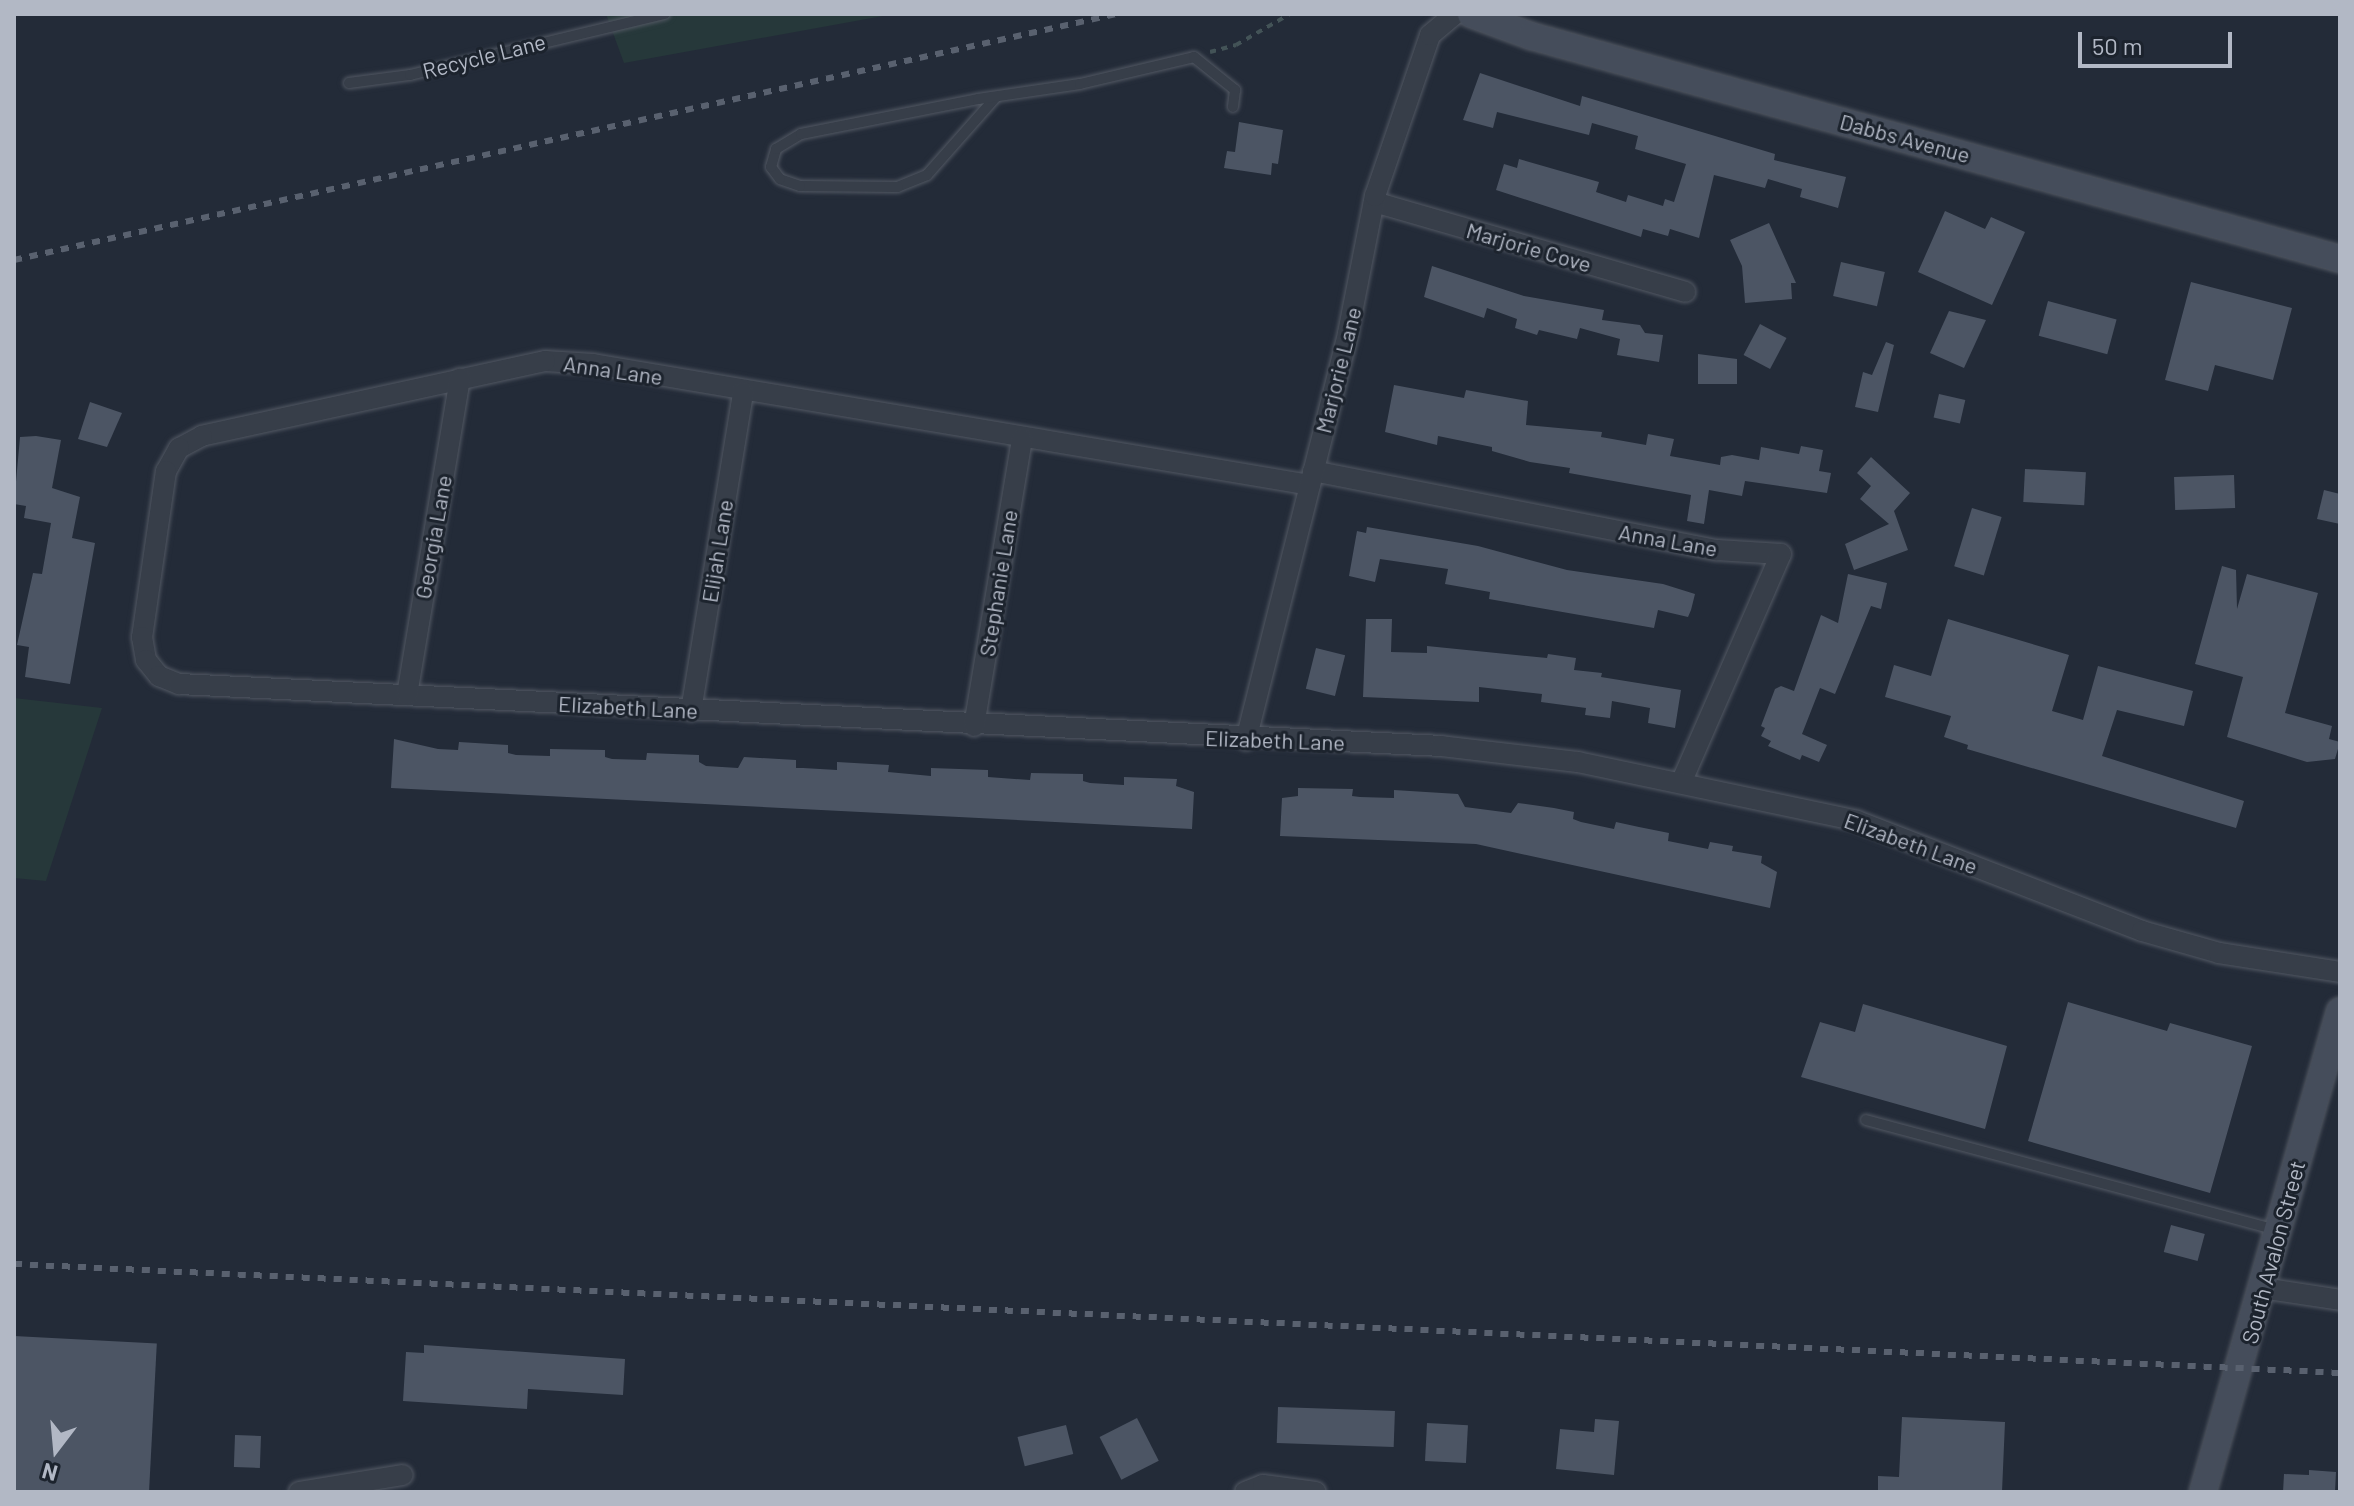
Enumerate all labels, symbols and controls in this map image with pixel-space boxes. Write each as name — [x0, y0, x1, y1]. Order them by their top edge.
scale bar — [2082, 16, 2236, 66]
street label: Recycle Lane — [420, 28, 548, 84]
text: 50 m — [2092, 31, 2143, 60]
street label: Dabbs Avenue — [1837, 108, 1973, 168]
street label: Marjorie Cove — [1463, 217, 1595, 277]
street label: Marjorie Lane — [1310, 304, 1366, 436]
street label: Anna Lane — [562, 350, 664, 390]
street label: Georgia Lane — [409, 473, 457, 601]
street label: Elijah Lane — [696, 498, 738, 604]
street label: Stephanie Lane — [973, 508, 1023, 658]
street label: Anna Lane — [1617, 518, 1719, 562]
street label: Elizabeth Lane — [557, 690, 699, 724]
street label: Elizabeth Lane — [1205, 724, 1345, 756]
street label: Elizabeth Lane — [1841, 807, 1981, 879]
street label: South Avalon Street — [2236, 1158, 2310, 1346]
north arrow — [16, 1410, 96, 1490]
text: N — [39, 1459, 60, 1488]

